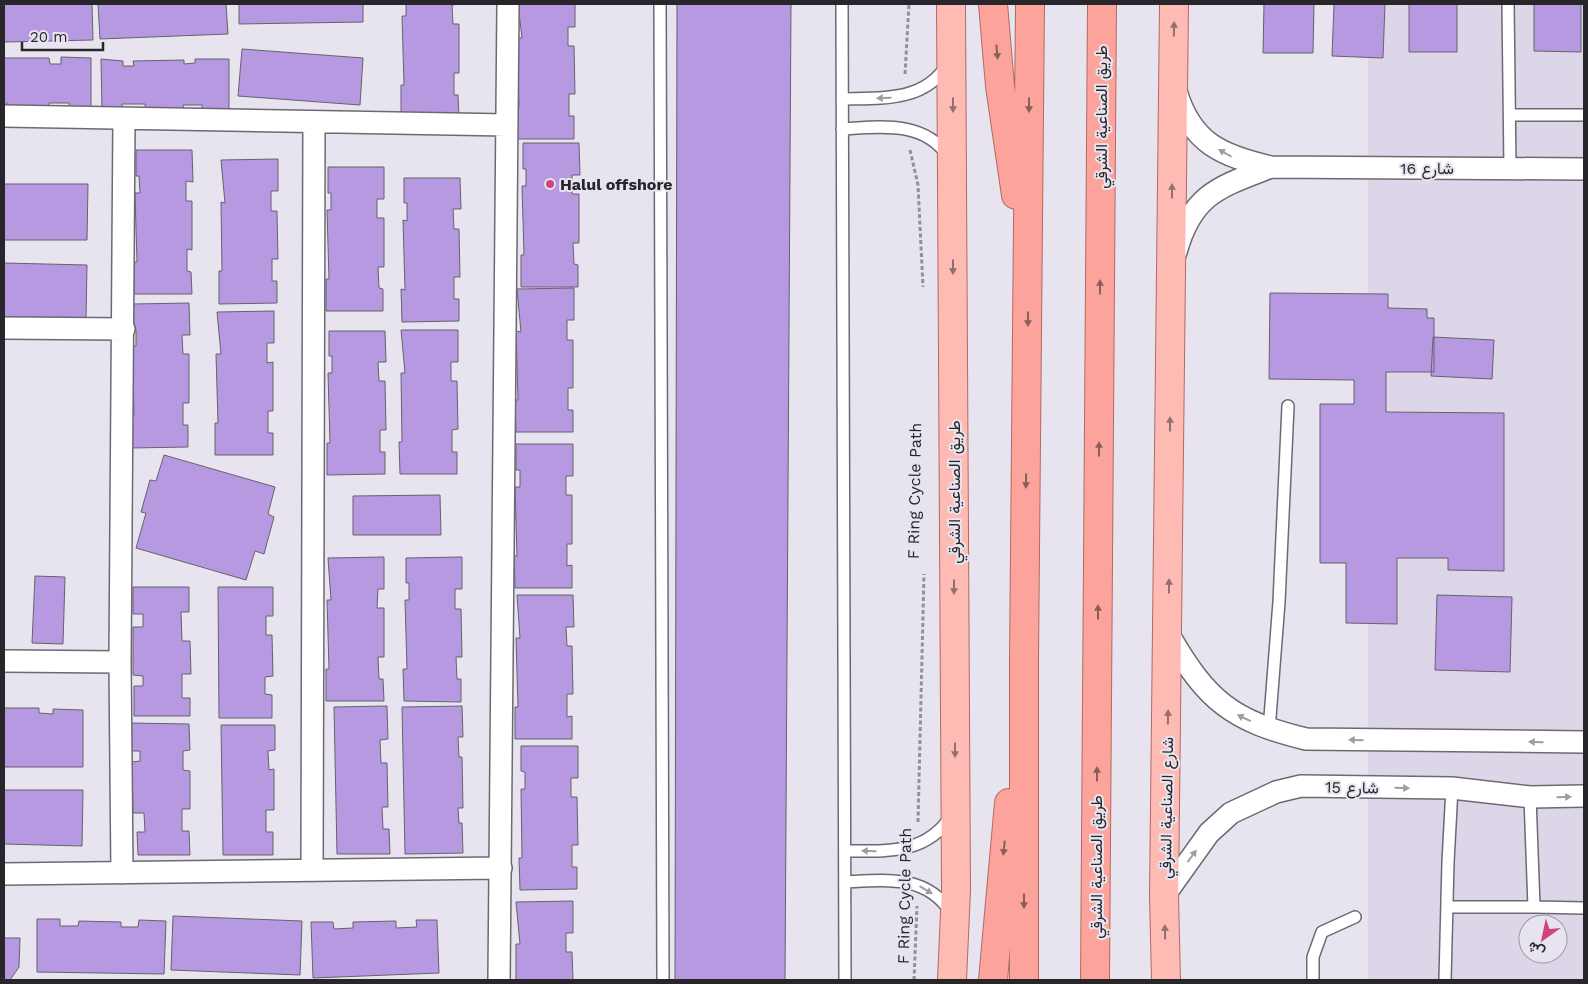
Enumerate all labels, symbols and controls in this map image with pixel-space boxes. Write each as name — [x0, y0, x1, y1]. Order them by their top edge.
scale bar — [22, 20, 104, 52]
one-way arrow — [1170, 20, 1178, 36]
text: 20 m — [30, 28, 68, 46]
one-way arrow — [993, 45, 1001, 61]
street label: طريق الصناعية الشرقي — [1092, 45, 1115, 189]
one-way arrow — [876, 94, 892, 102]
one-way arrow — [949, 97, 957, 113]
one-way arrow — [1025, 97, 1033, 113]
one-way arrow — [1218, 148, 1231, 157]
street label: شارع 16 — [1400, 159, 1454, 180]
place label: Halul offshore — [560, 175, 673, 194]
marker: Halul offshore — [544, 178, 556, 190]
one-way arrow — [1168, 183, 1176, 199]
one-way arrow — [949, 260, 957, 276]
one-way arrow — [1096, 278, 1104, 294]
one-way arrow — [1024, 311, 1032, 327]
one-way arrow — [1166, 415, 1174, 431]
street label: طريق الصناعية الشرقي — [945, 420, 968, 564]
street label: F Ring Cycle Path — [904, 423, 925, 559]
one-way arrow — [1095, 441, 1103, 457]
one-way arrow — [1022, 474, 1030, 490]
one-way arrow — [1165, 578, 1173, 594]
one-way arrow — [950, 580, 958, 596]
one-way arrow — [1094, 603, 1102, 619]
one-way arrow — [1164, 708, 1172, 724]
one-way arrow — [1236, 714, 1251, 722]
one-way arrow — [1347, 736, 1363, 744]
street label: شارع الصناعية الشرقي — [1156, 737, 1181, 879]
one-way arrow — [1527, 738, 1543, 746]
one-way arrow — [951, 742, 959, 758]
one-way arrow — [1093, 766, 1101, 782]
street label: شارع 15 — [1325, 778, 1379, 799]
one-way arrow — [1394, 784, 1410, 792]
one-way arrow — [1556, 793, 1572, 801]
street label: طريق الصناعية الشرقي — [1087, 795, 1110, 939]
street label: F Ring Cycle Path — [894, 828, 915, 964]
one-way arrow — [1000, 840, 1008, 856]
one-way arrow — [861, 847, 877, 855]
one-way arrow — [1187, 849, 1197, 863]
one-way arrow — [920, 885, 933, 894]
one-way arrow — [1020, 893, 1028, 909]
north arrow — [1518, 914, 1568, 964]
one-way arrow — [1161, 923, 1169, 939]
text: ش — [1524, 938, 1548, 961]

